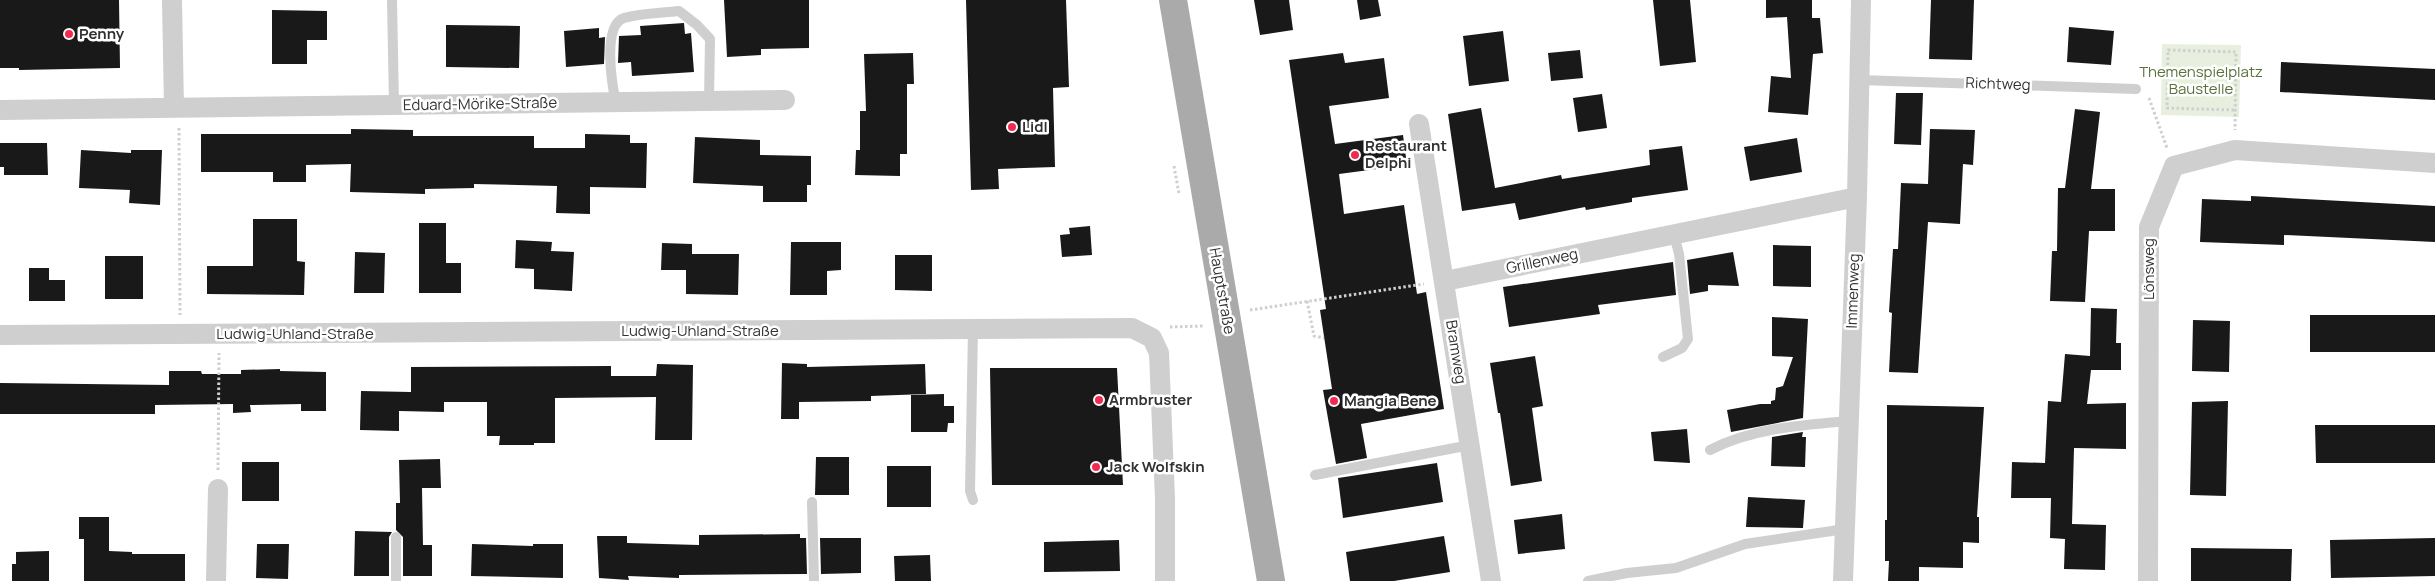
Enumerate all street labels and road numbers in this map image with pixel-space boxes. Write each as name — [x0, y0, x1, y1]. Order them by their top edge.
street label: Richtweg — [1965, 72, 2031, 95]
street label: Eduard-Mörike-Straße — [403, 92, 558, 115]
street label: Lönsweg — [2138, 238, 2159, 300]
street label: Grillenweg — [1504, 243, 1580, 278]
street label: Hauptstraße — [1205, 246, 1240, 336]
street label: Immenweg — [1841, 253, 1864, 329]
street label: Bramweg — [1441, 319, 1472, 385]
street label: Ludwig-Uhland-Straße — [621, 320, 779, 341]
street label: Ludwig-Uhland-Straße — [216, 323, 374, 344]

